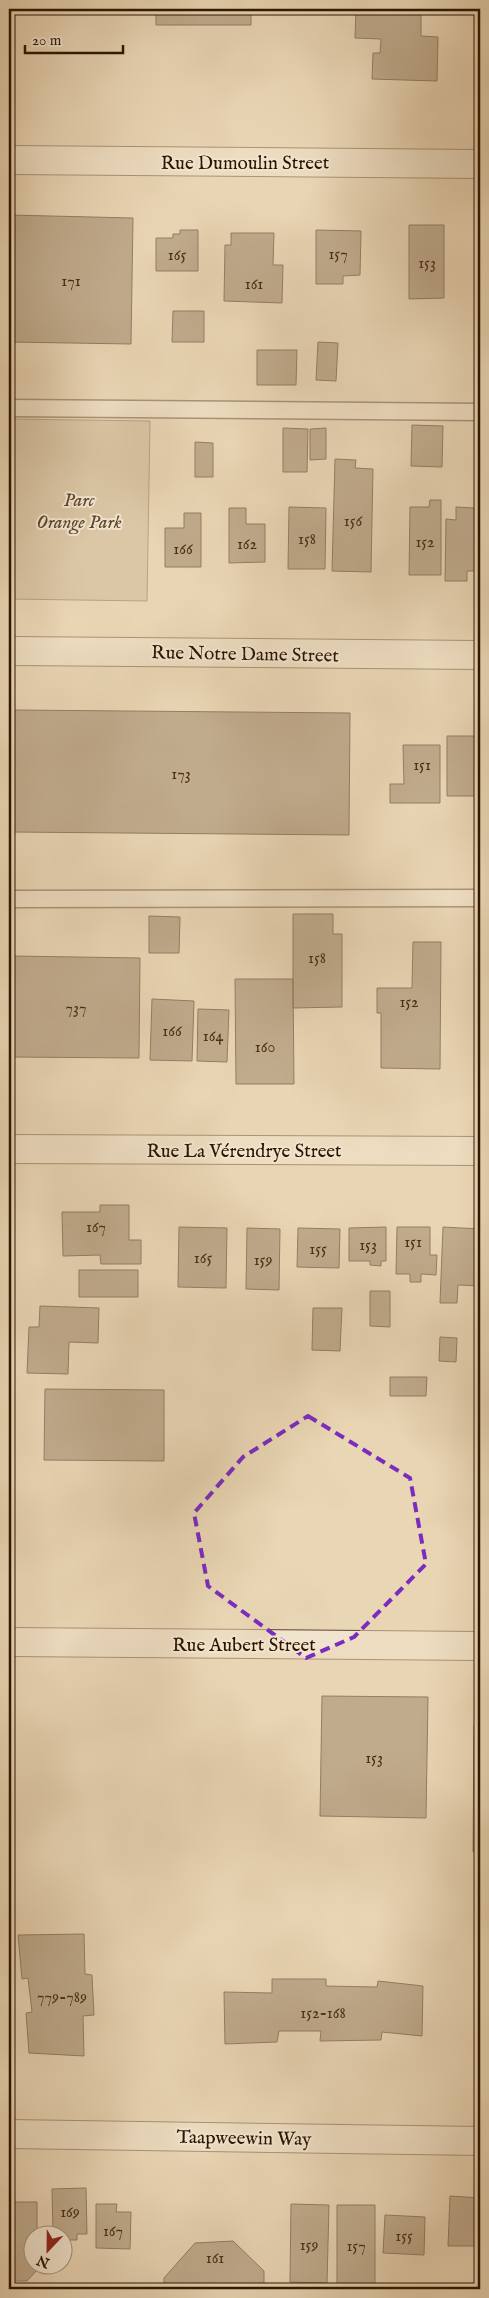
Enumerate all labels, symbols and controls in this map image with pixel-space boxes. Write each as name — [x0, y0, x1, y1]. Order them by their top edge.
scale bar — [25, 22, 122, 54]
text: 20 m — [32, 31, 62, 50]
street label: Rue Dumoulin Street — [161, 152, 330, 176]
house number: 157 — [328, 245, 348, 265]
house number: 165 — [168, 246, 186, 266]
house number: 153 — [418, 254, 436, 274]
house number: 171 — [61, 272, 81, 292]
house number: 161 — [245, 275, 263, 295]
park label: Parc Orange Park — [36, 489, 122, 535]
house number: 156 — [344, 512, 362, 532]
house number: 158 — [298, 530, 316, 550]
house number: 152 — [415, 533, 435, 553]
house number: 162 — [237, 535, 257, 555]
house number: 166 — [173, 540, 193, 560]
street label: Rue Notre Dame Street — [151, 641, 339, 669]
house number: 151 — [413, 756, 431, 776]
house number: 173 — [171, 765, 191, 785]
house number: 158 — [308, 949, 326, 969]
house number: 152 — [399, 993, 419, 1013]
house number: 737 — [66, 999, 86, 1019]
house number: 166 — [162, 1022, 182, 1042]
house number: 164 — [203, 1027, 223, 1047]
house number: 160 — [255, 1038, 275, 1058]
street label: Rue La Vérendrye Street — [146, 1140, 342, 1164]
house number: 167 — [86, 1218, 106, 1238]
house number: 151 — [404, 1233, 422, 1253]
house number: 153 — [359, 1236, 377, 1256]
house number: 155 — [309, 1240, 327, 1260]
house number: 165 — [194, 1249, 212, 1269]
house number: 159 — [254, 1251, 272, 1271]
street label: Rue Aubert Street — [172, 1634, 316, 1658]
house number: 153 — [365, 1749, 383, 1769]
house number: 779-789 — [37, 1988, 87, 2008]
house number: 152-168 — [300, 2004, 346, 2024]
street label: Taapweewin Way — [176, 2126, 312, 2152]
house number: 169 — [60, 2203, 80, 2223]
house number: 167 — [103, 2222, 123, 2242]
north arrow — [22, 2226, 72, 2276]
house number: 155 — [395, 2227, 413, 2247]
house number: 159 — [300, 2236, 318, 2256]
house number: 157 — [346, 2237, 366, 2257]
house number: 161 — [206, 2249, 224, 2269]
text: N — [35, 2251, 53, 2272]

